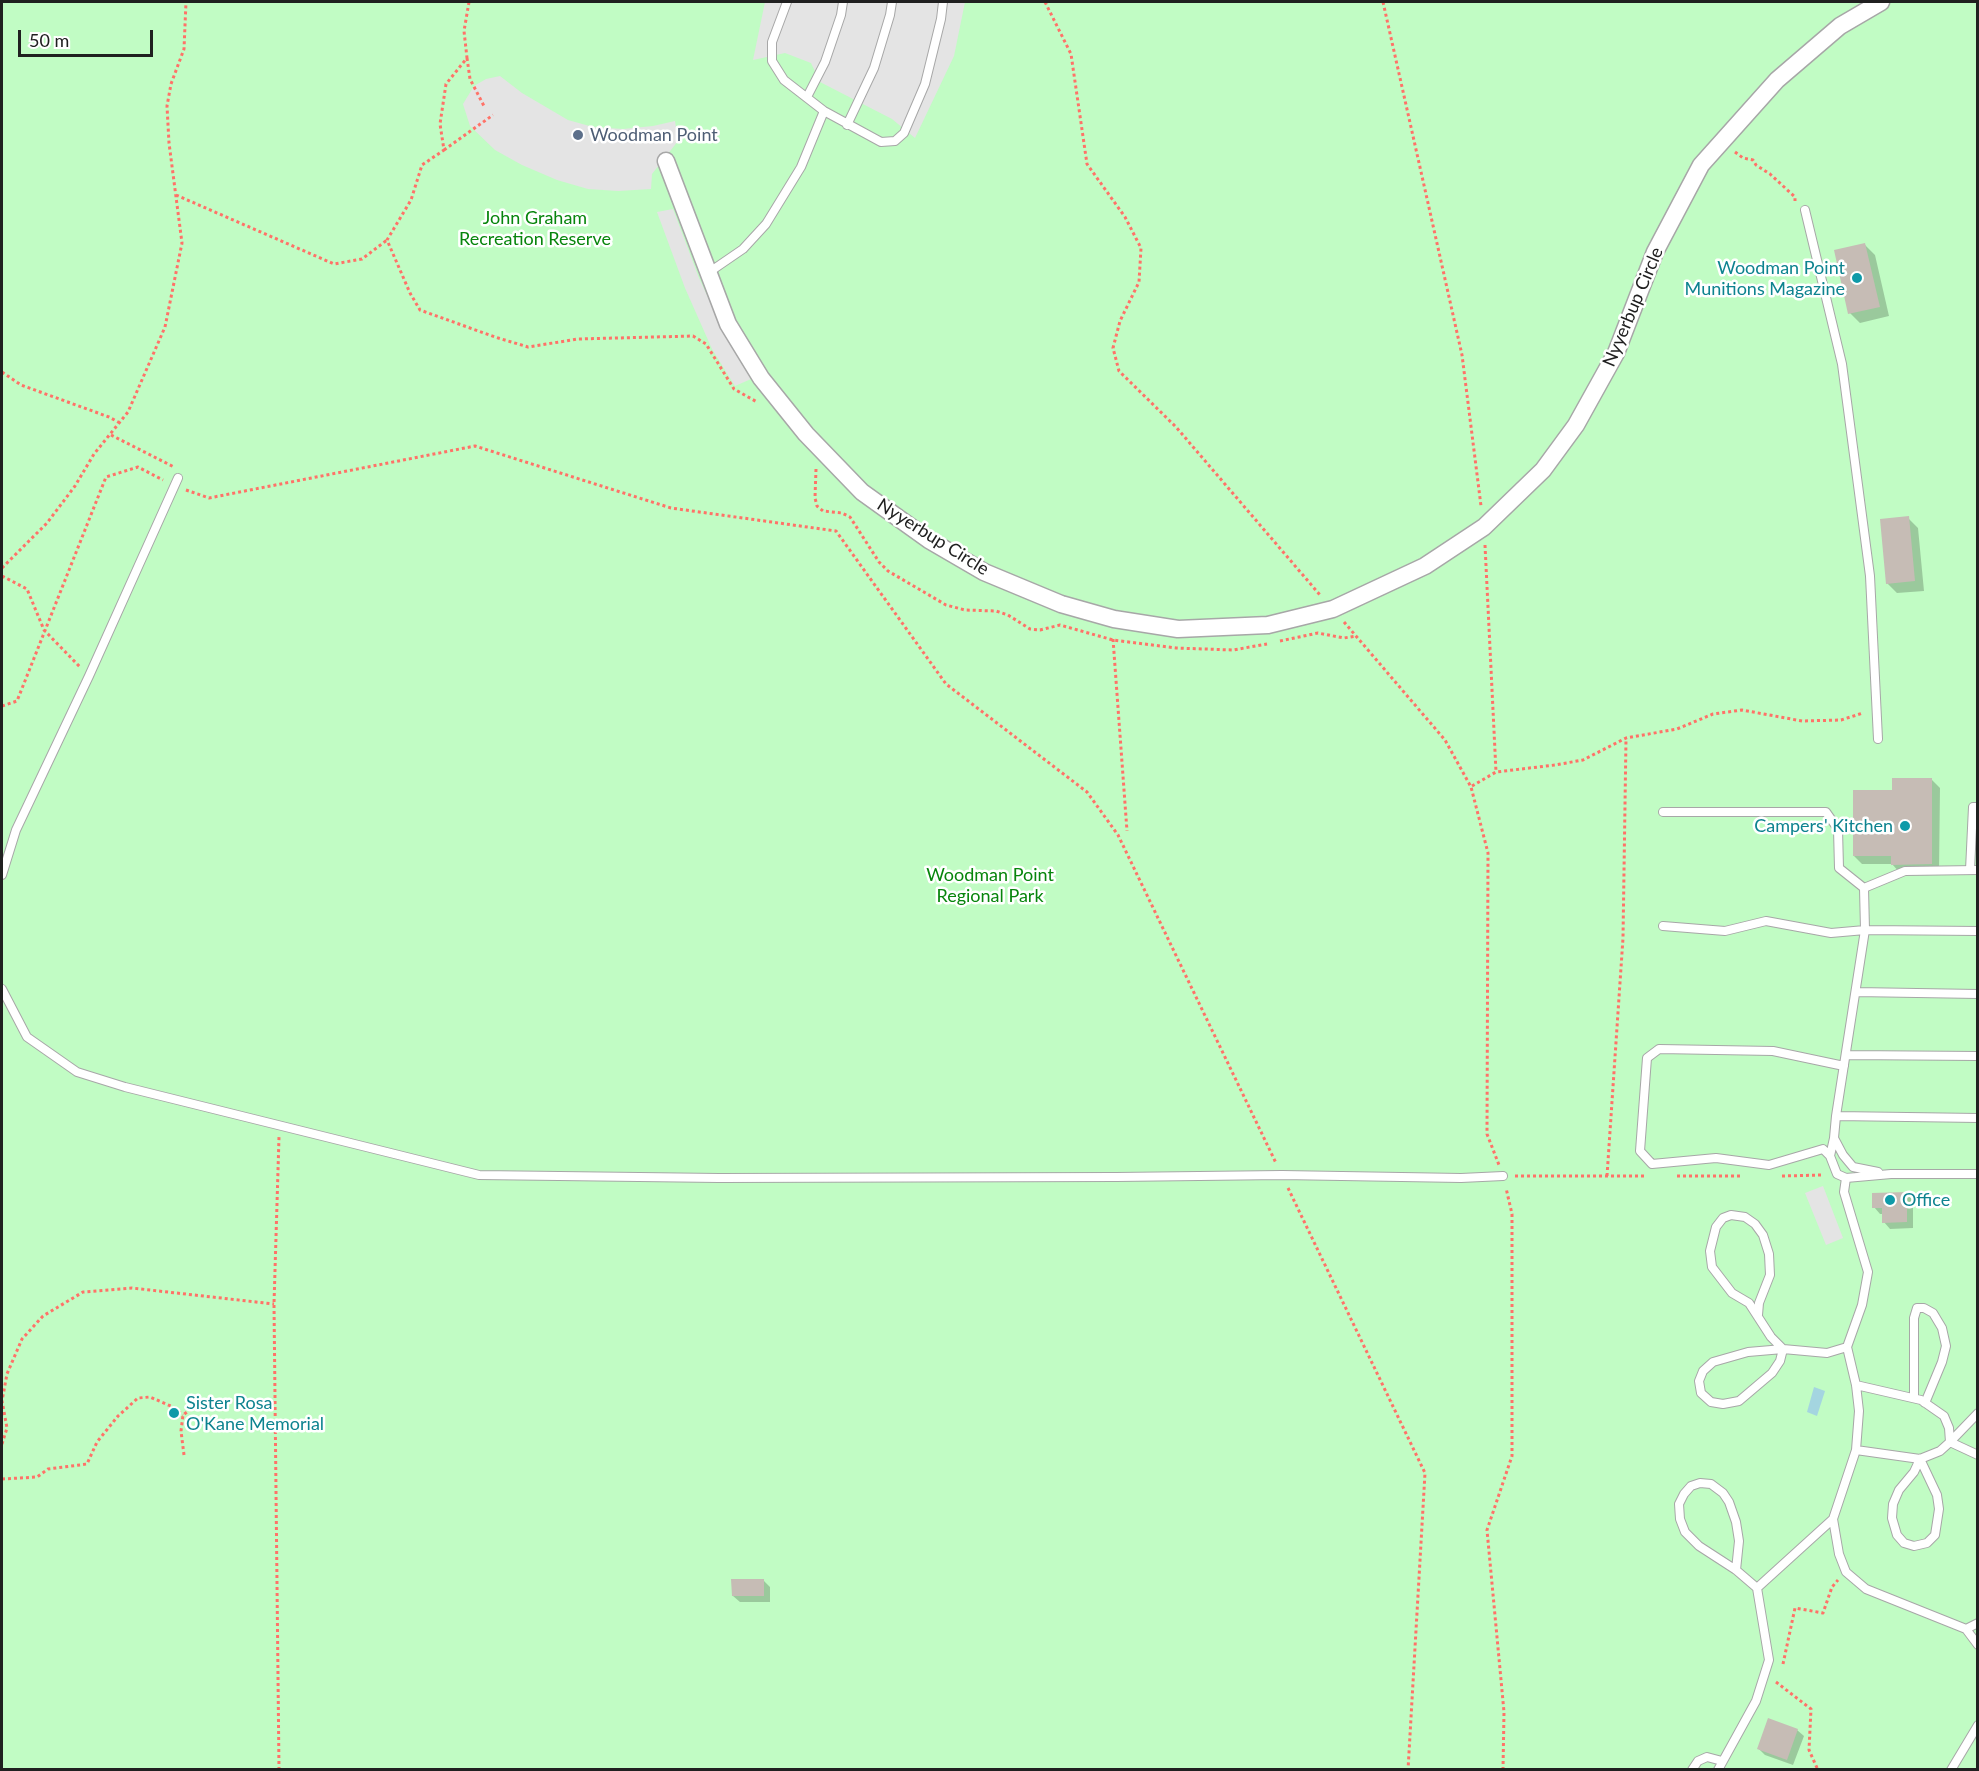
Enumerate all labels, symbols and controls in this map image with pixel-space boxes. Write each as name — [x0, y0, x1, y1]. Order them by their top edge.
scale bar — [21, 18, 156, 56]
text: 50 m — [29, 29, 69, 51]
place label: Woodman Point — [590, 124, 718, 146]
marker: Woodman Point — [571, 128, 585, 142]
park label: John Graham Recreation Reserve — [459, 207, 611, 250]
street label: Nyyerbup Circle — [1598, 244, 1668, 370]
place label: Woodman Point Munitions Magazine — [1685, 257, 1845, 300]
marker: Woodman Point Munitions Magazine — [1850, 271, 1864, 285]
street label: Nyyerbup Circle — [873, 494, 993, 580]
place label: Campers' Kitchen — [1754, 815, 1893, 837]
marker: Campers' Kitchen — [1898, 819, 1912, 833]
park label: Woodman Point Regional Park — [926, 864, 1054, 906]
place label: Office — [1902, 1189, 1950, 1211]
marker: Office — [1883, 1193, 1897, 1207]
place label: Sister Rosa O'Kane Memorial — [186, 1392, 324, 1434]
marker: Sister Rosa O'Kane Memorial — [167, 1406, 181, 1420]

